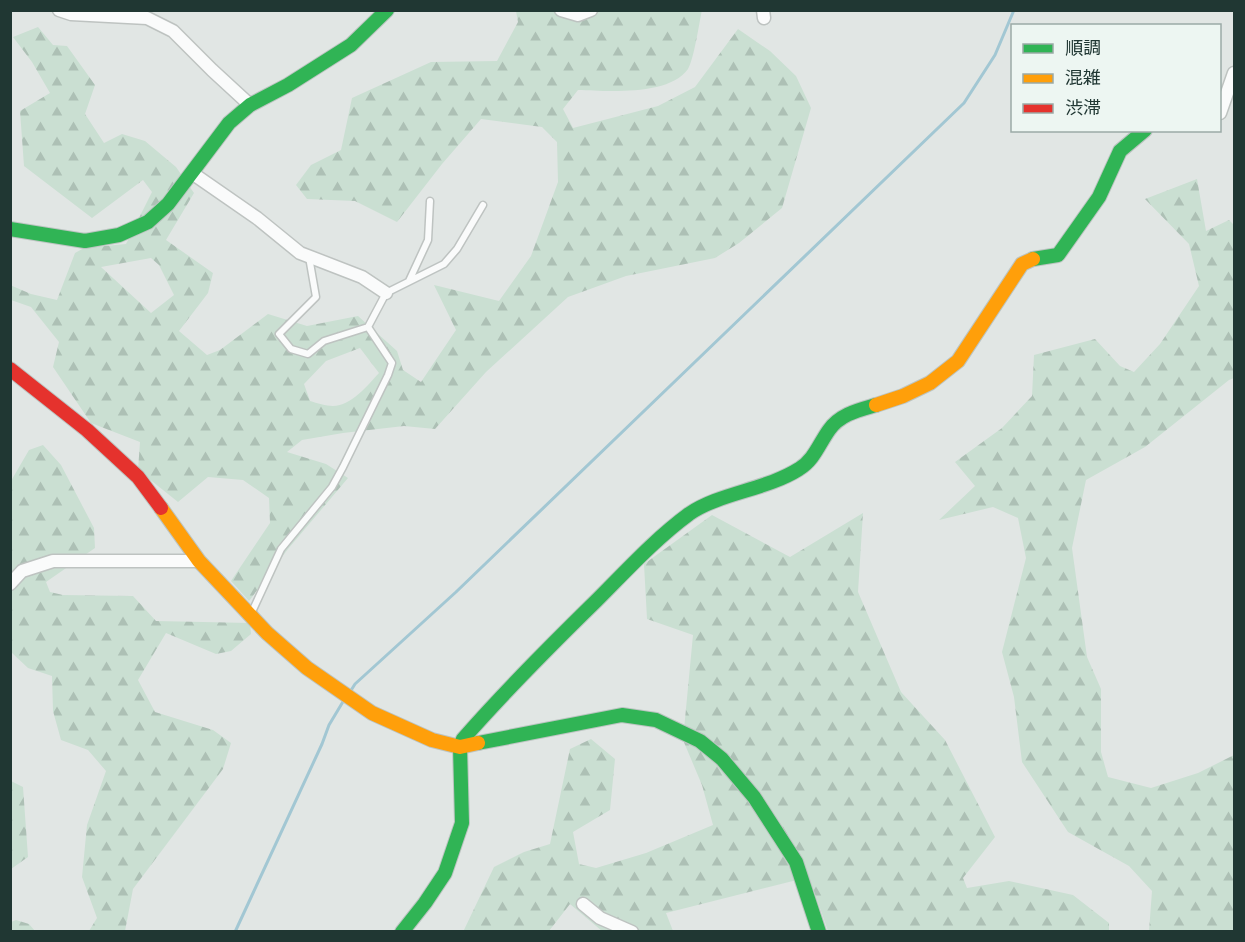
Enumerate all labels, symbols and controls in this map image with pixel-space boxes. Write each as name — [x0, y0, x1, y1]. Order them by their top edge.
legend — [1011, 24, 1221, 132]
text: 順調 — [1065, 37, 1101, 59]
text: 混雑 — [1065, 67, 1101, 89]
text: 渋滞 — [1065, 97, 1101, 119]

